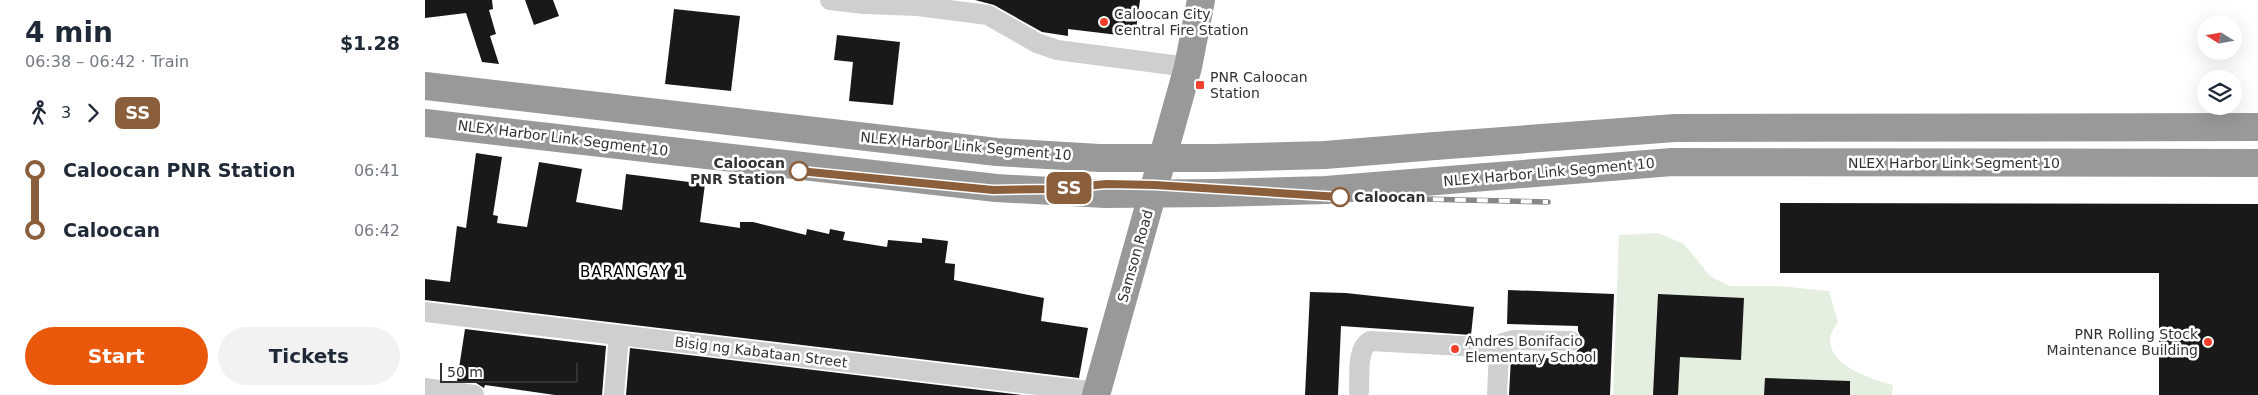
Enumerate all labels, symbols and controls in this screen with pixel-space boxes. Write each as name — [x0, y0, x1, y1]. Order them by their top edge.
place label: Caloocan City Central Fire Station — [1114, 6, 1249, 38]
north arrow — [2197, 15, 2243, 60]
map controls — [2197, 15, 2242, 115]
text: 4 min — [25, 16, 113, 49]
marker: Caloocan City Central Fire Station — [1098, 16, 1110, 28]
text: $1.28 — [340, 32, 400, 54]
text: 06:38 – 06:42 · Train — [25, 52, 189, 71]
place label: PNR Caloocan Station — [1210, 69, 1308, 101]
button: layers — [2197, 70, 2242, 115]
marker: PNR Caloocan Station — [1194, 79, 1206, 91]
icon: walk — [25, 99, 53, 127]
icon: forward — [79, 99, 107, 127]
text: SS — [125, 102, 150, 123]
text: 3 — [61, 103, 71, 122]
street label: NLEX Harbor Link Segment 10 — [457, 117, 669, 159]
street label: NLEX Harbor Link Segment 10 — [860, 129, 1072, 163]
place label: Caloocan PNR Station — [690, 155, 785, 187]
street label: NLEX Harbor Link Segment 10 — [1443, 155, 1655, 189]
street label: NLEX Harbor Link Segment 10 — [1848, 155, 2060, 171]
text: Caloocan PNR Station — [63, 159, 295, 181]
text: 06:41 — [354, 161, 400, 180]
marker: Caloocan PNR Station — [789, 161, 809, 181]
line badge: SS — [1047, 172, 1091, 204]
text: SS — [1056, 177, 1082, 198]
marker: Caloocan — [1330, 187, 1350, 207]
place label: Caloocan — [1354, 189, 1425, 205]
street label: Samson Road — [1114, 208, 1156, 304]
text: Caloocan — [63, 219, 160, 241]
text: 06:42 — [354, 221, 400, 240]
district label: BARANGAY 1 — [580, 263, 686, 281]
place label: PNR Rolling Stock Maintenance Building — [2047, 326, 2199, 358]
button: Start — [25, 327, 208, 385]
button: Tickets — [218, 327, 400, 385]
street label: Bisig ng Kabataan Street — [674, 333, 849, 371]
place label: Andres Bonifacio Elementary School — [1465, 333, 1597, 365]
marker: PNR Rolling Stock Maintenance Building — [2202, 336, 2214, 348]
marker: Andres Bonifacio Elementary School — [1449, 343, 1461, 355]
scale bar — [440, 360, 577, 383]
text: 50 m — [447, 364, 483, 380]

